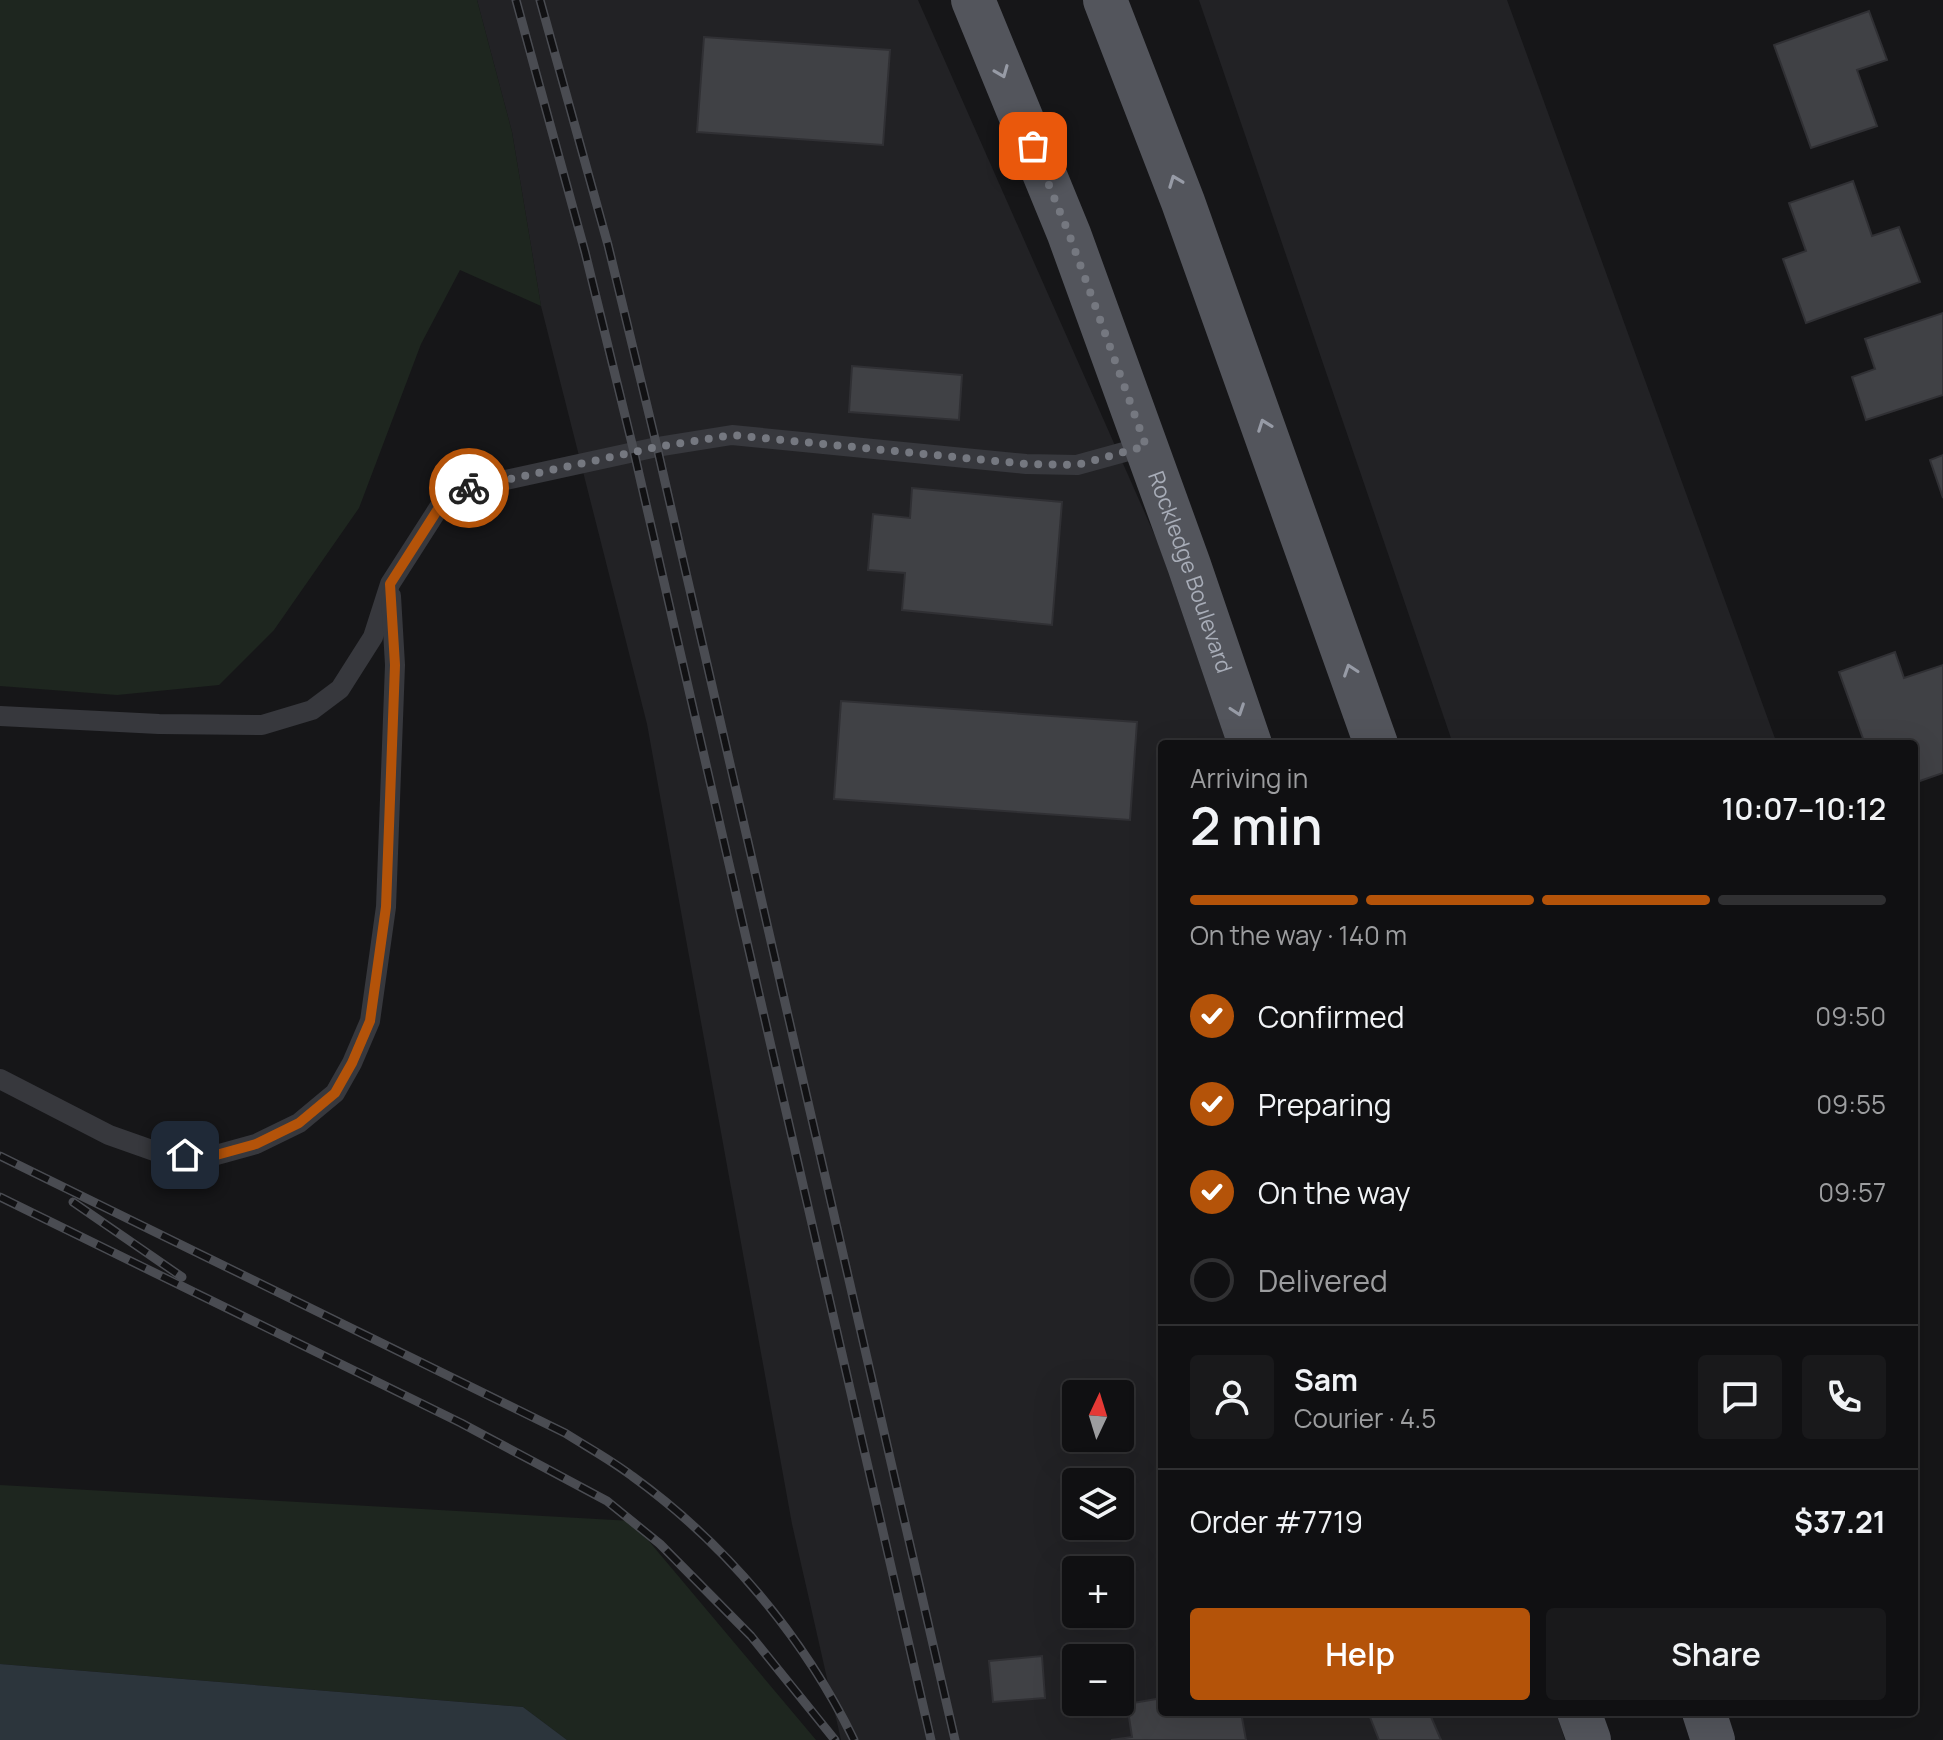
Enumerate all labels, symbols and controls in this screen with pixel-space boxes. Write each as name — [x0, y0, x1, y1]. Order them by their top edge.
one-way arrow — [993, 64, 1009, 78]
pin — [999, 112, 1067, 180]
icon: bag — [1011, 124, 1055, 168]
one-way arrow — [1168, 175, 1185, 189]
one-way arrow — [1257, 419, 1273, 433]
courier — [429, 448, 509, 528]
icon: bike — [447, 466, 491, 510]
street label: Rockledge Boulevard — [1141, 467, 1240, 677]
one-way arrow — [1344, 664, 1360, 678]
one-way arrow — [1229, 702, 1245, 716]
text: Arriving in — [1190, 760, 1308, 796]
text: 10:07–10:12 — [1722, 788, 1886, 829]
text: 2 min — [1190, 790, 1323, 861]
text: On the way · 140 m — [1190, 917, 1407, 953]
icon: check — [1190, 994, 1234, 1038]
text: Confirmed — [1258, 996, 1405, 1037]
text: 09:50 — [1815, 998, 1886, 1034]
icon: check — [1190, 1082, 1234, 1126]
text: Preparing — [1258, 1084, 1392, 1125]
text: 09:55 — [1816, 1086, 1886, 1122]
pin — [151, 1121, 219, 1189]
icon: home — [163, 1133, 207, 1177]
icon: check — [1190, 1170, 1234, 1214]
text: On the way — [1258, 1172, 1411, 1213]
text: 09:57 — [1818, 1174, 1886, 1210]
text: Delivered — [1258, 1260, 1388, 1301]
button: person — [1190, 1355, 1274, 1439]
button: chat — [1698, 1355, 1782, 1439]
button: phone — [1802, 1355, 1886, 1439]
text: Sam — [1294, 1359, 1358, 1400]
north arrow — [1062, 1380, 1134, 1452]
map controls — [1062, 1380, 1134, 1716]
text: Courier · 4.5 — [1294, 1400, 1436, 1436]
button: layers — [1062, 1468, 1134, 1540]
text: Order #7719 — [1190, 1501, 1363, 1542]
text: $37.21 — [1794, 1501, 1886, 1542]
button: + — [1062, 1556, 1134, 1628]
button: Help — [1190, 1608, 1530, 1700]
button: Share — [1546, 1608, 1886, 1700]
button: − — [1062, 1644, 1134, 1716]

